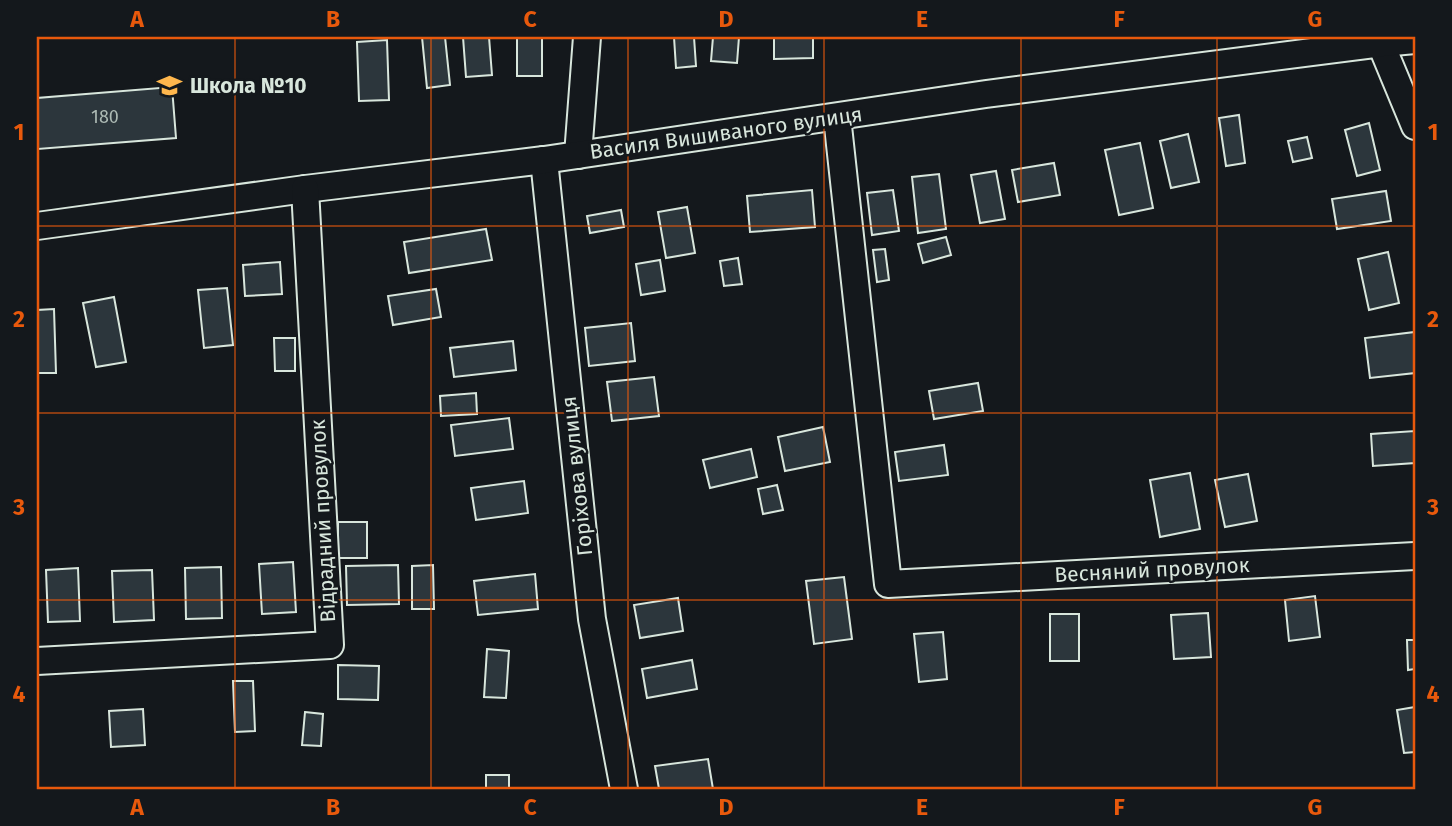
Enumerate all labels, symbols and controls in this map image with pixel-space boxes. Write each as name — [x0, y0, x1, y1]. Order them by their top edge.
text: A — [129, 5, 144, 33]
text: B — [326, 5, 340, 33]
text: C — [523, 5, 537, 33]
text: D — [719, 5, 734, 33]
text: E — [916, 5, 928, 33]
text: F — [1113, 5, 1125, 33]
text: G — [1308, 5, 1322, 33]
school or university icon: Школа №10 — [156, 72, 184, 100]
place label: Школа №10 — [190, 73, 307, 99]
street label: Василя Вишиваного вулиця — [588, 101, 864, 165]
house number: 180 — [91, 106, 119, 128]
text: 1 — [14, 118, 24, 146]
text: 1 — [1428, 118, 1438, 146]
text: 2 — [13, 305, 25, 333]
text: 2 — [1427, 305, 1439, 333]
street label: Горіхова вулиця — [556, 395, 598, 557]
street label: Відрадний провулок — [305, 419, 341, 623]
text: 3 — [12, 493, 25, 521]
text: 3 — [1426, 493, 1439, 521]
street label: Весняний провулок — [1054, 552, 1250, 588]
text: 4 — [13, 680, 26, 708]
text: 4 — [1427, 680, 1440, 708]
text: A — [129, 793, 144, 821]
text: B — [326, 793, 340, 821]
text: C — [523, 793, 537, 821]
text: D — [719, 793, 734, 821]
text: E — [916, 793, 928, 821]
text: F — [1113, 793, 1125, 821]
text: G — [1308, 793, 1322, 821]

